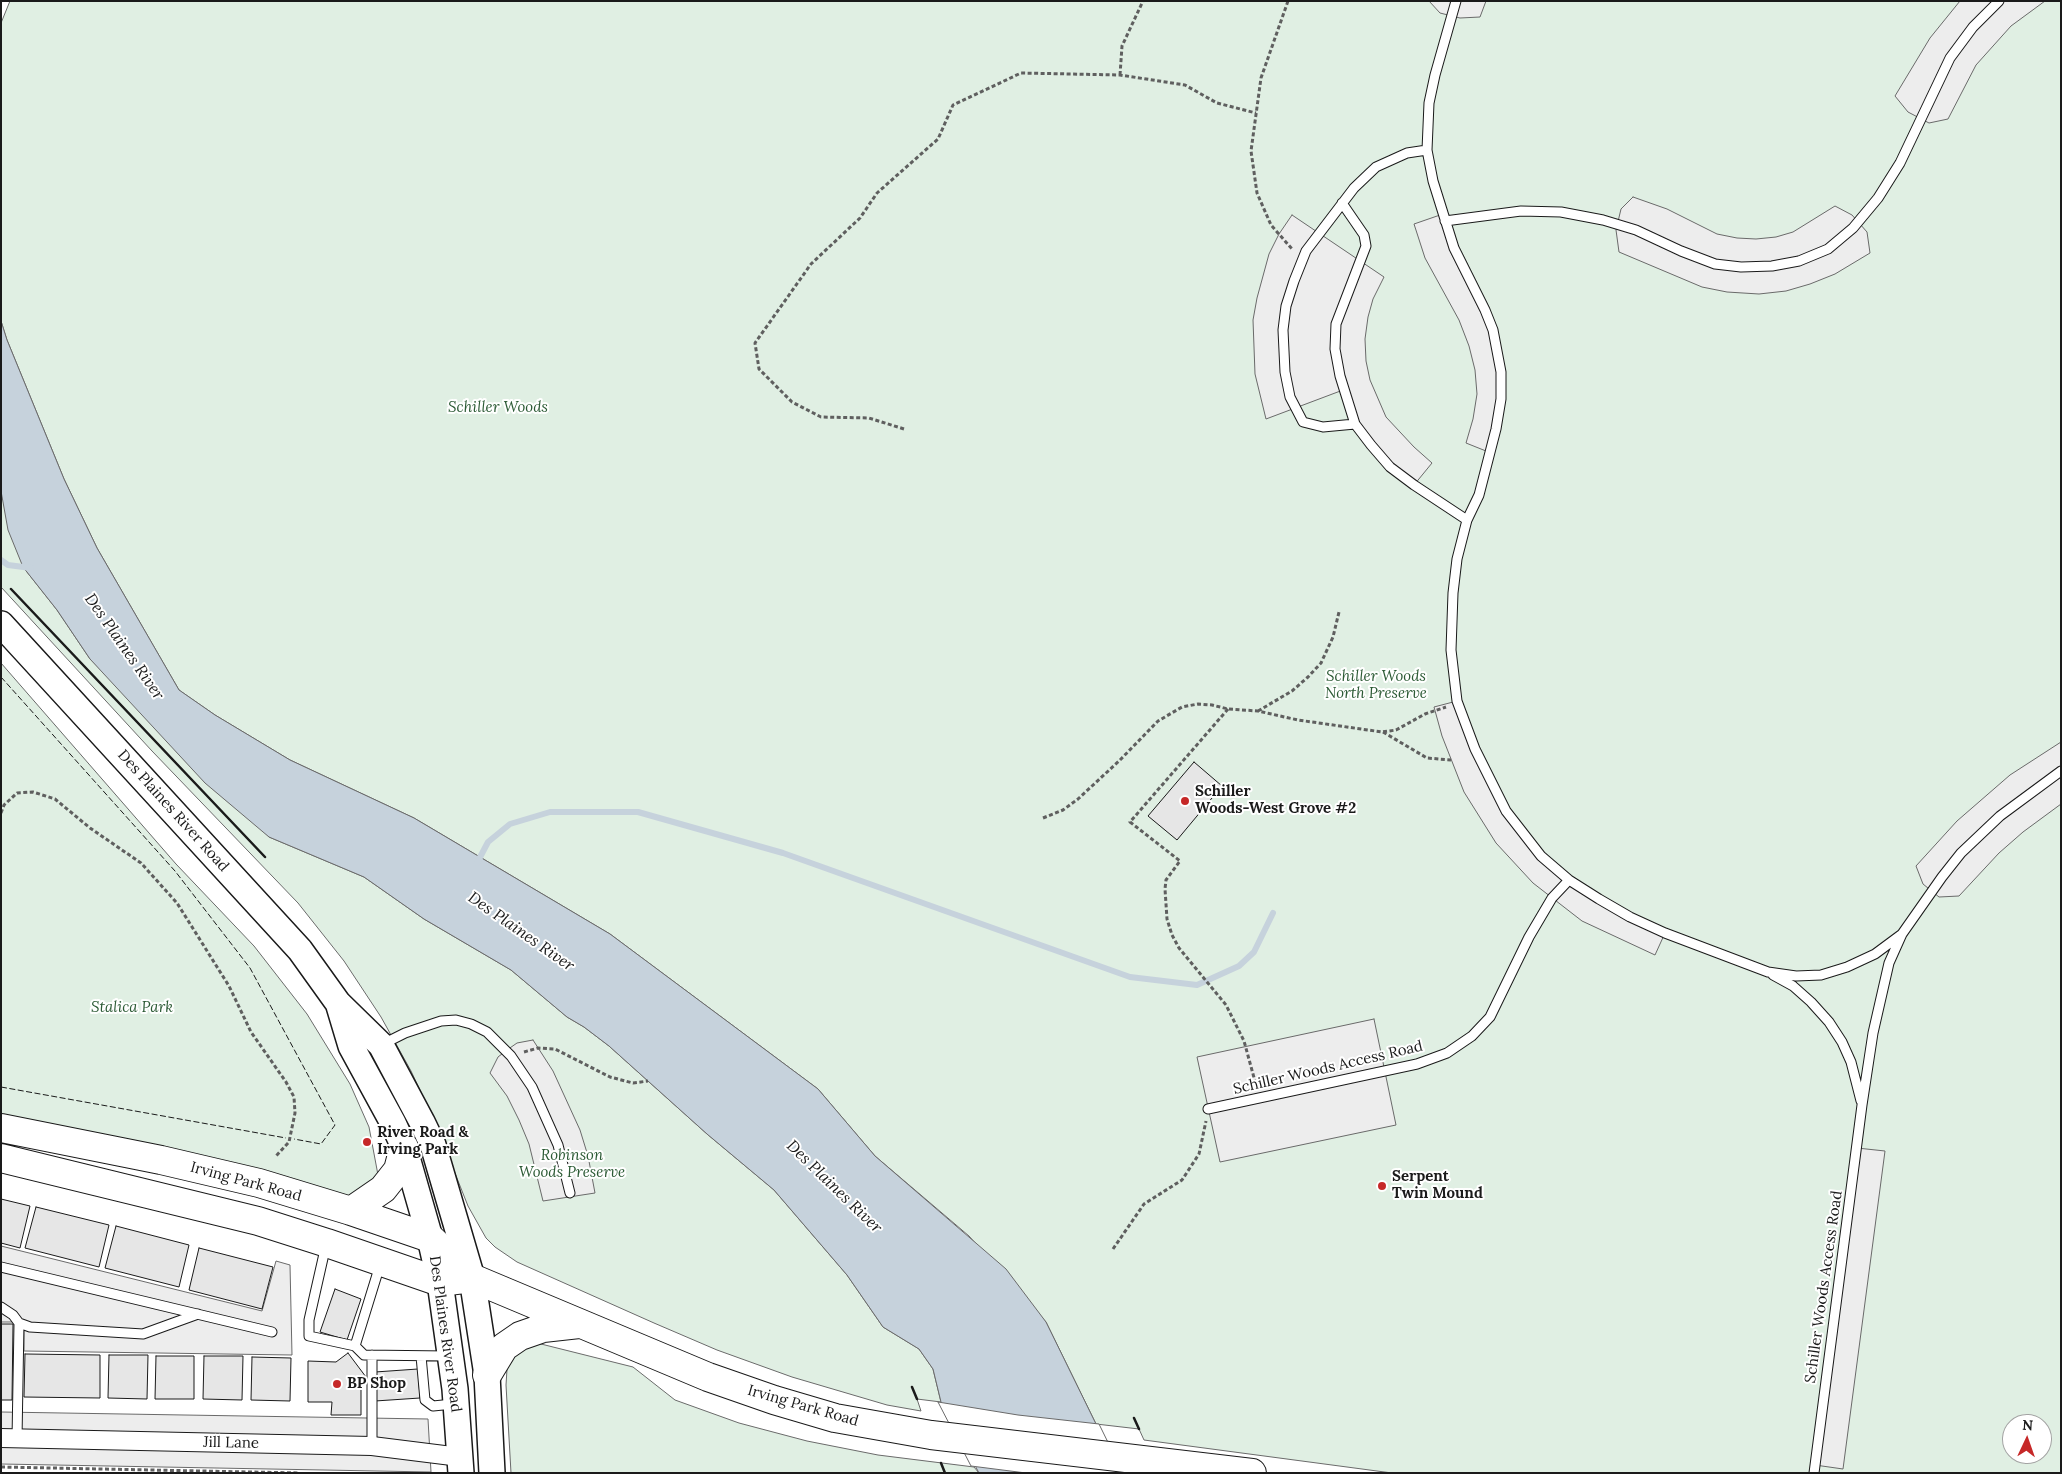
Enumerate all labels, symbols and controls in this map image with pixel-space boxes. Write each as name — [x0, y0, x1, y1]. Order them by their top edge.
park label: Schiller Woods — [448, 399, 548, 417]
water label: Des Plaines River — [80, 590, 168, 704]
park label: Schiller Woods North Preserve — [1325, 668, 1427, 703]
street label: Des Plaines River Road — [113, 746, 233, 876]
place label: Schiller Woods-West Grove #2 — [1195, 783, 1356, 818]
marker: Schiller Woods-West Grove #2 — [1179, 795, 1191, 807]
water label: Des Plaines River — [464, 888, 578, 976]
park label: Stalica Park — [91, 999, 173, 1017]
street label: Schiller Woods Access Road — [1231, 1037, 1425, 1099]
place label: River Road & Irving Park — [377, 1124, 469, 1159]
marker: River Road & Irving Park — [361, 1136, 373, 1148]
water label: Des Plaines River — [782, 1136, 886, 1238]
park label: Robinson Woods Preserve — [519, 1147, 625, 1182]
street label: Irving Park Road — [188, 1158, 304, 1206]
place label: Serpent Twin Mound — [1392, 1168, 1483, 1203]
marker: Serpent Twin Mound — [1376, 1180, 1388, 1192]
street label: Schiller Woods Access Road — [1802, 1190, 1846, 1384]
street label: Des Plaines River Road — [425, 1255, 465, 1413]
place label: BP Shop — [347, 1375, 406, 1393]
marker: BP Shop — [331, 1378, 343, 1390]
street label: Irving Park Road — [745, 1382, 861, 1430]
north arrow — [2002, 1414, 2052, 1464]
text: N — [2022, 1416, 2034, 1434]
street label: Jill Lane — [203, 1434, 259, 1452]

